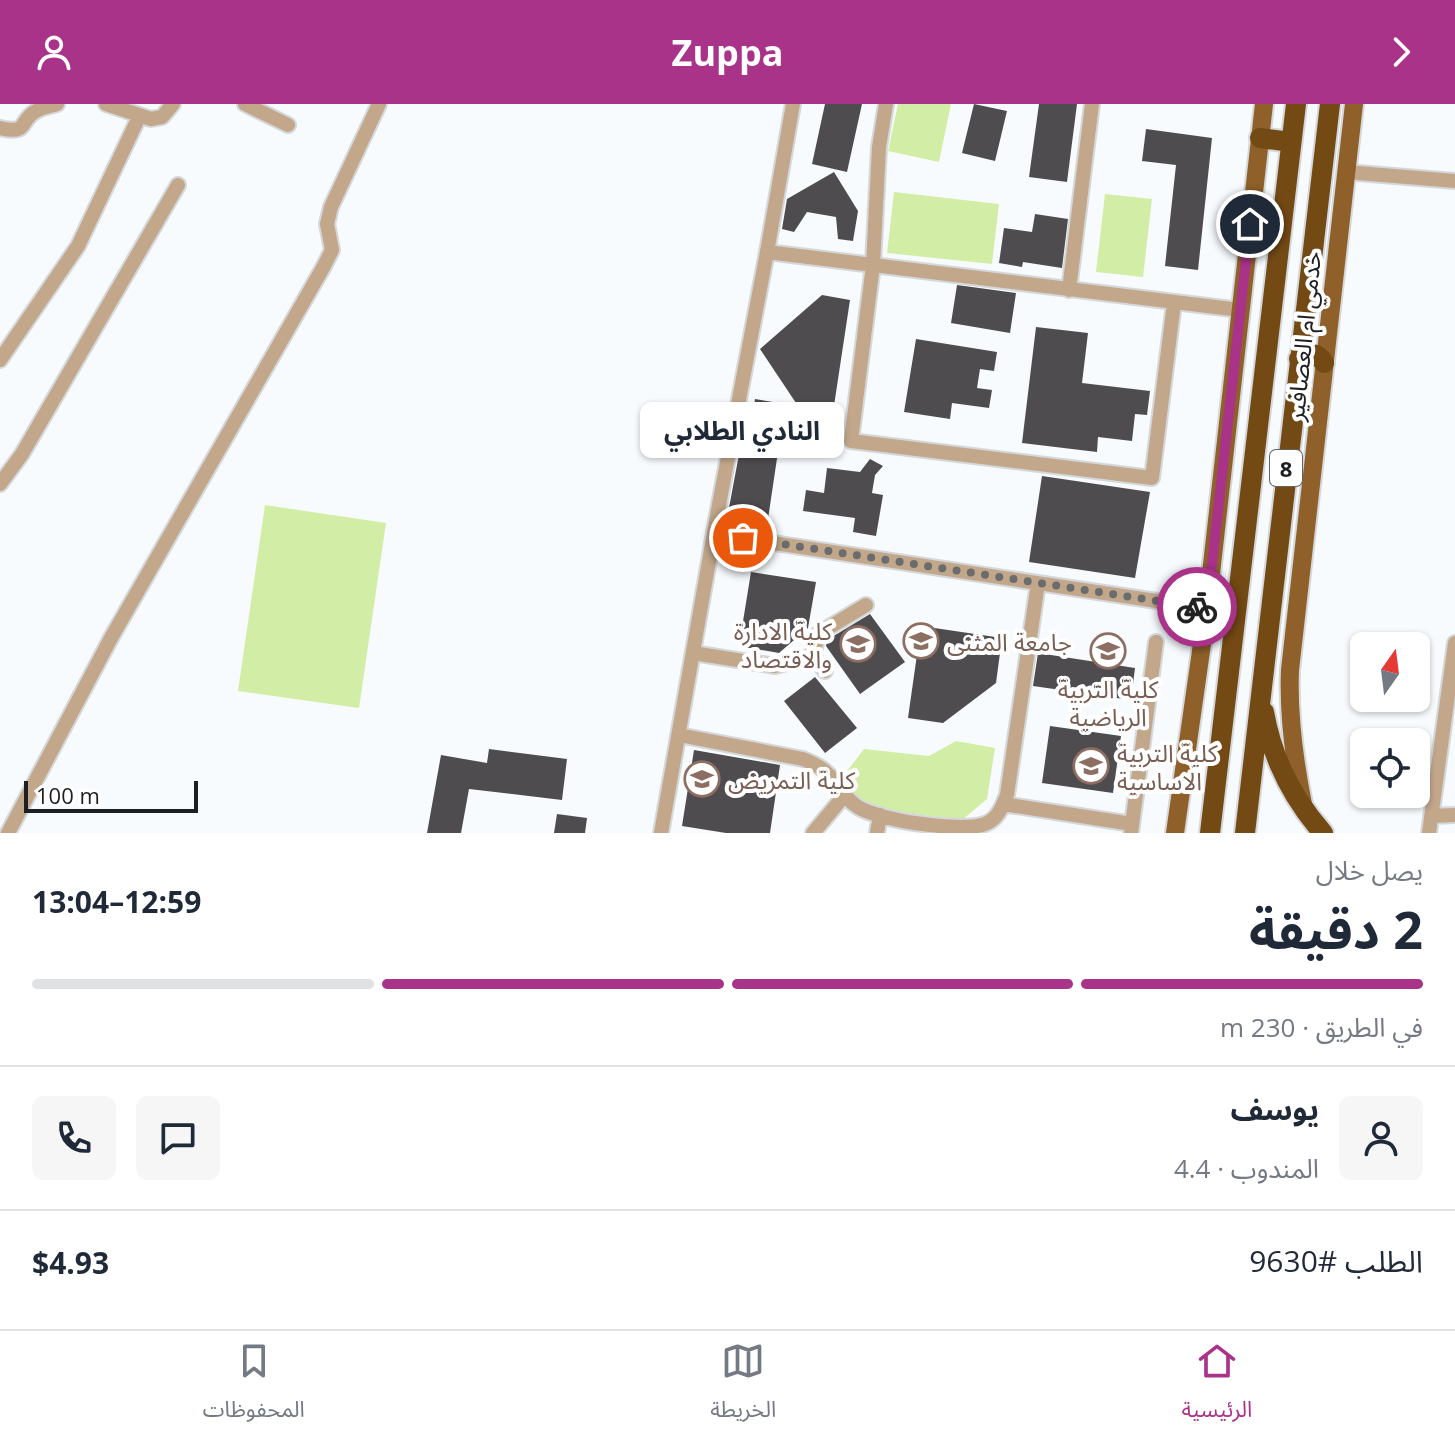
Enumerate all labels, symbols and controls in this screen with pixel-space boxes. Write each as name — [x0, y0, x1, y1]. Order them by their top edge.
text: Zuppa — [672, 28, 783, 77]
icon: person — [32, 30, 76, 74]
icon: forward — [1379, 30, 1423, 74]
pin — [1216, 190, 1284, 258]
icon: home — [1228, 202, 1272, 246]
street label: خدمي ام العصافير — [1278, 250, 1332, 424]
callout: النادي الطلابي — [641, 402, 845, 458]
text: النادي الطلابي — [664, 412, 820, 448]
road number: 8 — [1270, 450, 1302, 486]
pin — [709, 504, 777, 572]
icon: bag — [721, 516, 765, 560]
courier — [1157, 567, 1237, 647]
icon: bike — [1175, 585, 1219, 629]
place label: كلية الادارة والاقتصاد — [734, 614, 833, 675]
school or university icon: جامعة المثنى — [902, 622, 940, 660]
school or university icon: كلية الادارة والاقتصاد — [839, 625, 877, 663]
place label: جامعة المثنى — [947, 625, 1072, 658]
school or university icon: كلية التربية الرياضية — [1089, 632, 1127, 670]
north arrow — [1350, 632, 1430, 712]
map controls — [1350, 632, 1430, 808]
place label: كلية التربية الرياضية — [1058, 672, 1159, 733]
button: locate — [1350, 728, 1430, 808]
place label: كلية التربية الاساسية — [1117, 736, 1219, 797]
school or university icon: كلية التربية الاساسية — [1072, 747, 1110, 785]
school or university icon: كلية التمريض — [683, 760, 721, 798]
place label: كلية التمريض — [728, 763, 856, 796]
scale bar — [24, 777, 198, 813]
text: 100 m — [36, 780, 100, 810]
text: يصل خلال — [1316, 852, 1423, 888]
text: 12:59–13:04 — [32, 881, 201, 922]
text: 2 دقيقة — [1249, 893, 1423, 964]
text: في الطريق · 230 m — [1220, 1009, 1423, 1045]
text: يوسف — [1231, 1088, 1319, 1129]
button: phone — [32, 1096, 116, 1180]
button: chat — [136, 1096, 220, 1180]
button: person — [1339, 1096, 1423, 1180]
text: المندوب · 4.4 — [1174, 1150, 1319, 1186]
text: الطلب #9630 — [1249, 1240, 1423, 1281]
text: $4.93 — [32, 1242, 109, 1283]
tab: المحفوظات — [203, 1339, 305, 1433]
tab: الخريطة — [710, 1339, 776, 1433]
tab: الرئيسية — [1182, 1339, 1252, 1433]

